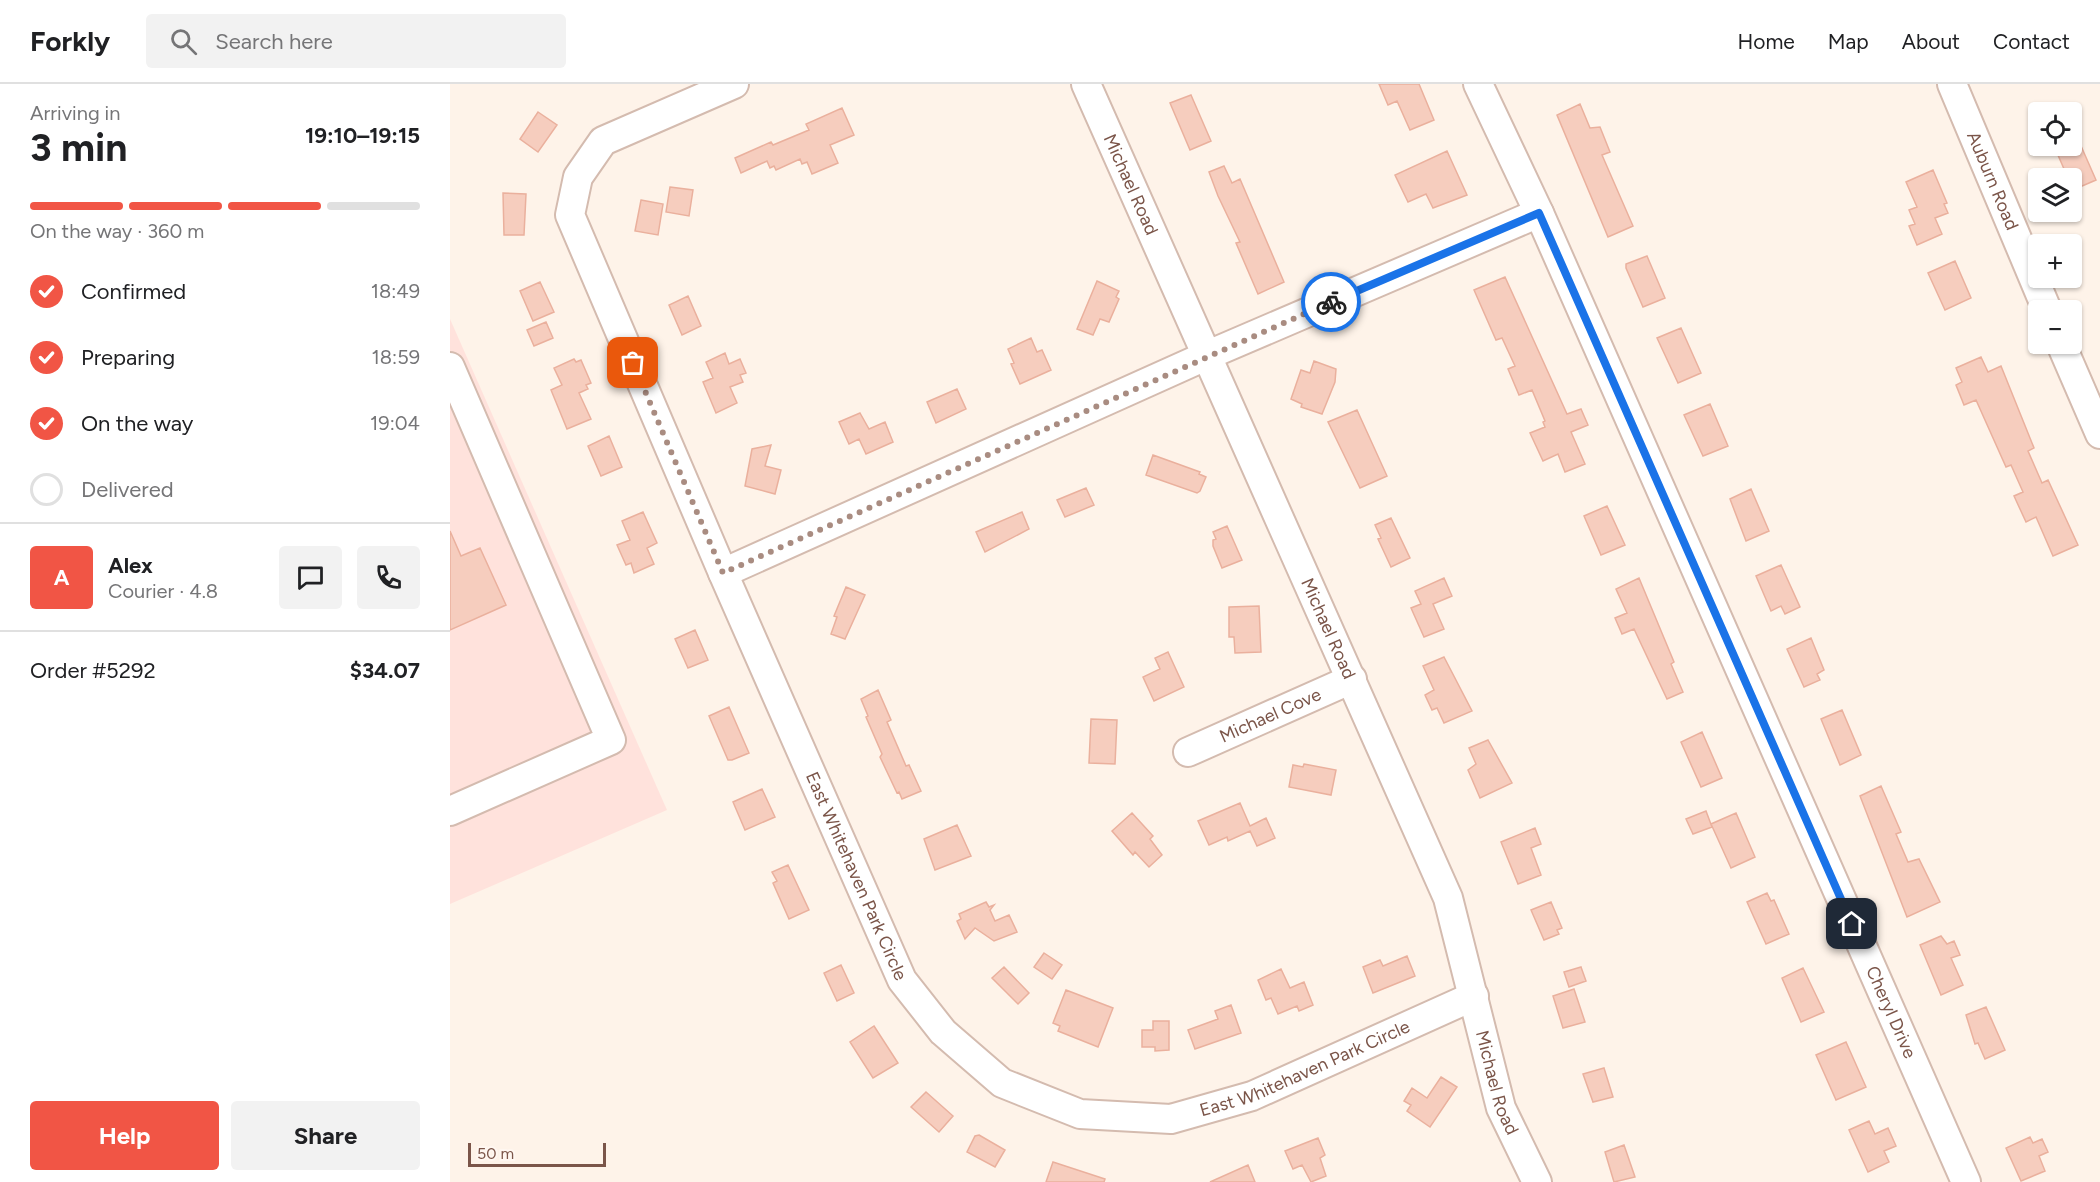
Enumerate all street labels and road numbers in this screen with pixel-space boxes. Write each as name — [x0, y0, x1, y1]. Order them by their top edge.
street label: Auburn Road — [1962, 128, 2023, 233]
street label: Michael Road — [1099, 131, 1163, 238]
street label: Michael Road — [1296, 575, 1360, 682]
street label: Michael Cove — [1216, 683, 1325, 748]
street label: East Whitehaven Park Circle — [801, 768, 912, 984]
street label: Cheryl Drive — [1861, 963, 1921, 1062]
street label: East Whitehaven Park Circle — [1197, 1015, 1413, 1121]
street label: Michael Road — [1471, 1028, 1523, 1139]

